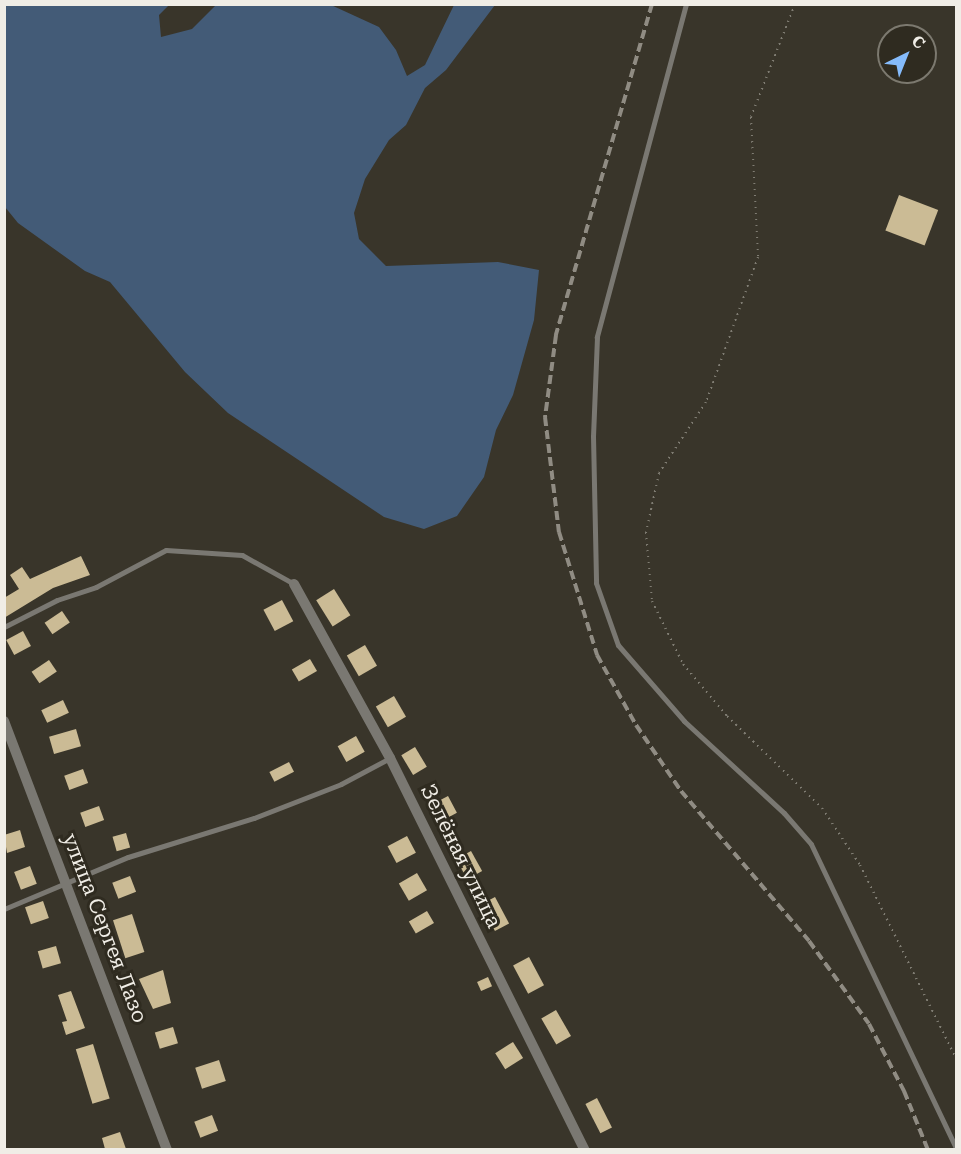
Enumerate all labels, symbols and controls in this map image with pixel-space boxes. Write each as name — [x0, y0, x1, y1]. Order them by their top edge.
north arrow — [877, 24, 937, 84]
text: С — [908, 31, 929, 53]
street label: Зелёная улица — [415, 780, 507, 932]
street label: улица Сергея Лазо — [57, 830, 153, 1026]

